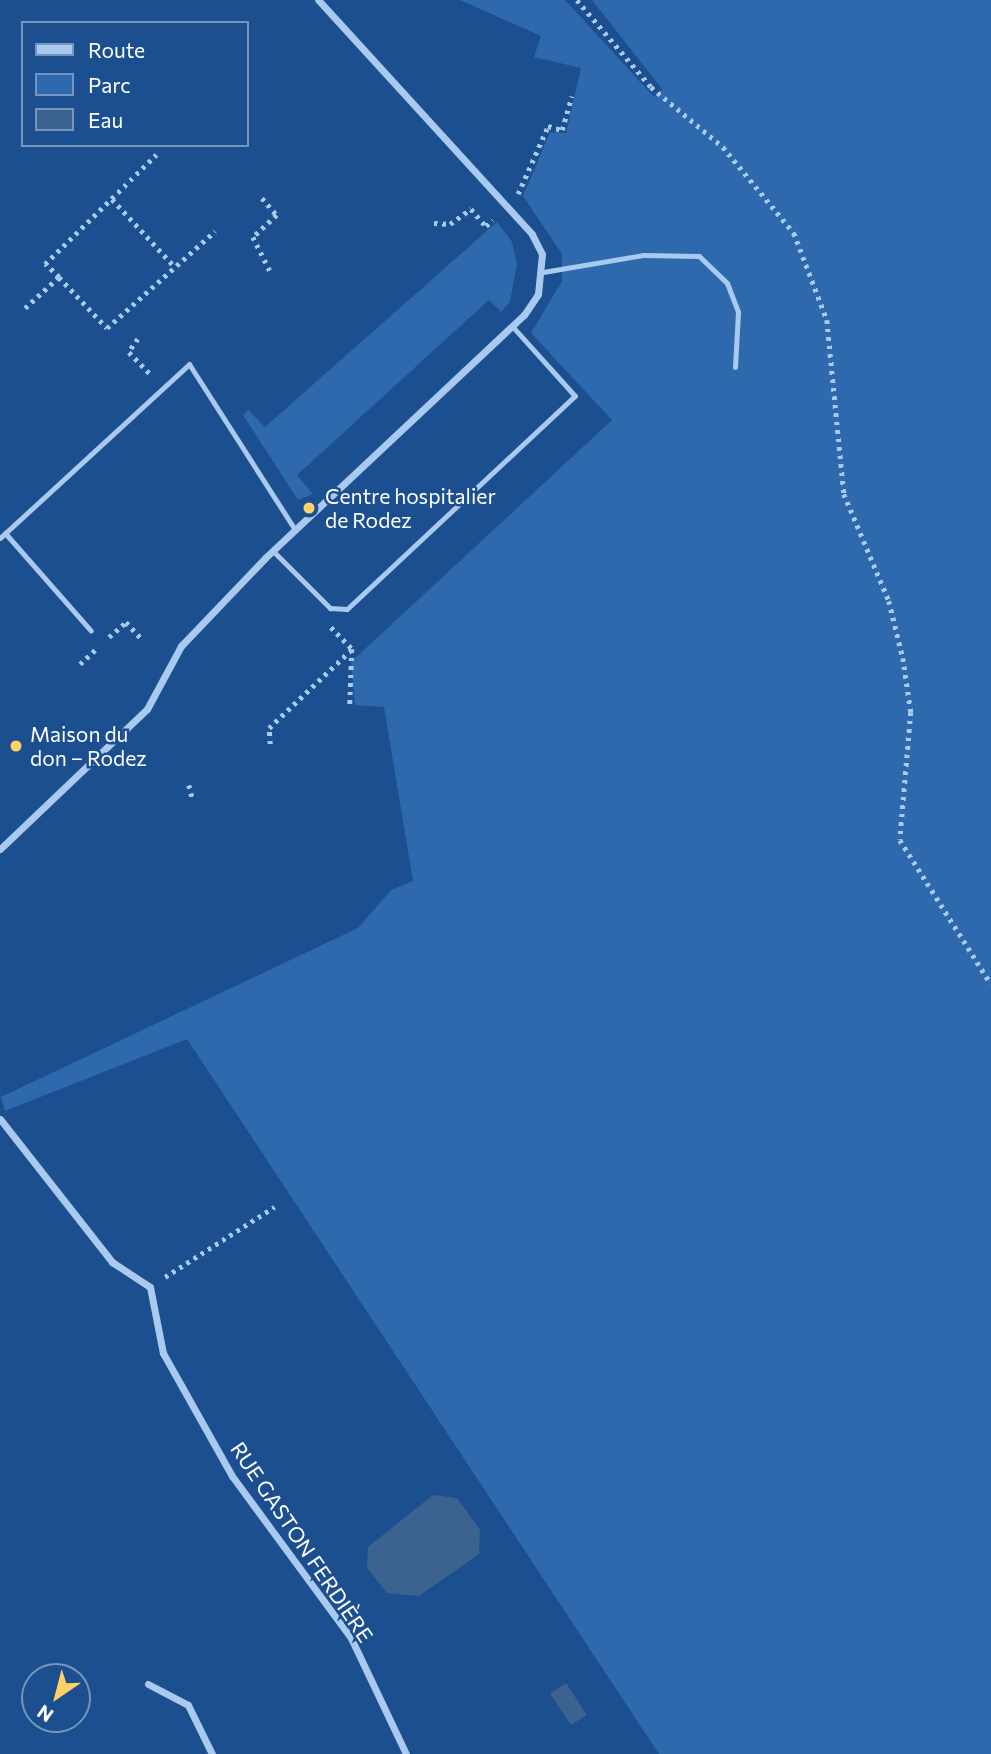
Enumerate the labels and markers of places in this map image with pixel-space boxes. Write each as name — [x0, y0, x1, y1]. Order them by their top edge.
place label: Centre hospitalier de Rodez — [325, 483, 496, 533]
marker: Centre hospitalier de Rodez — [299, 498, 319, 518]
place label: Maison du don – Rodez — [30, 721, 147, 771]
marker: Maison du don – Rodez — [8, 738, 24, 754]

